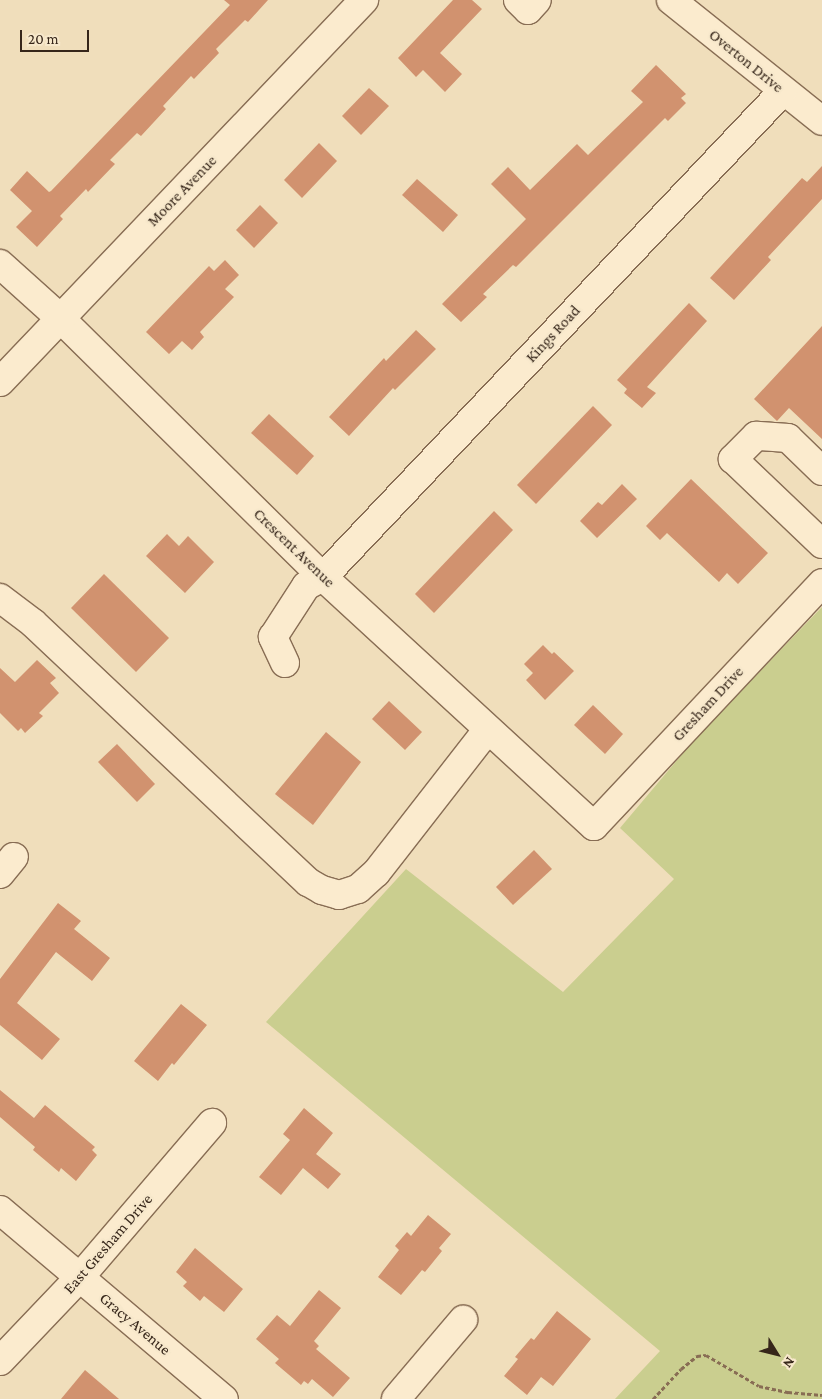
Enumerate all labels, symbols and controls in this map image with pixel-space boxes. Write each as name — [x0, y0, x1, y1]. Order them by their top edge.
scale bar — [22, 20, 91, 52]
street label: Overton Drive — [705, 25, 787, 97]
text: 20 m — [28, 31, 59, 47]
street label: Moore Avenue — [143, 151, 221, 231]
street label: Kings Road — [522, 301, 584, 367]
street label: Crescent Avenue — [249, 504, 339, 592]
street label: Gresham Drive — [668, 663, 748, 745]
street label: East Gresham Drive — [59, 1190, 157, 1298]
street label: Gracy Avenue — [95, 1289, 175, 1359]
north arrow — [752, 1329, 802, 1379]
text: N — [780, 1354, 798, 1371]

